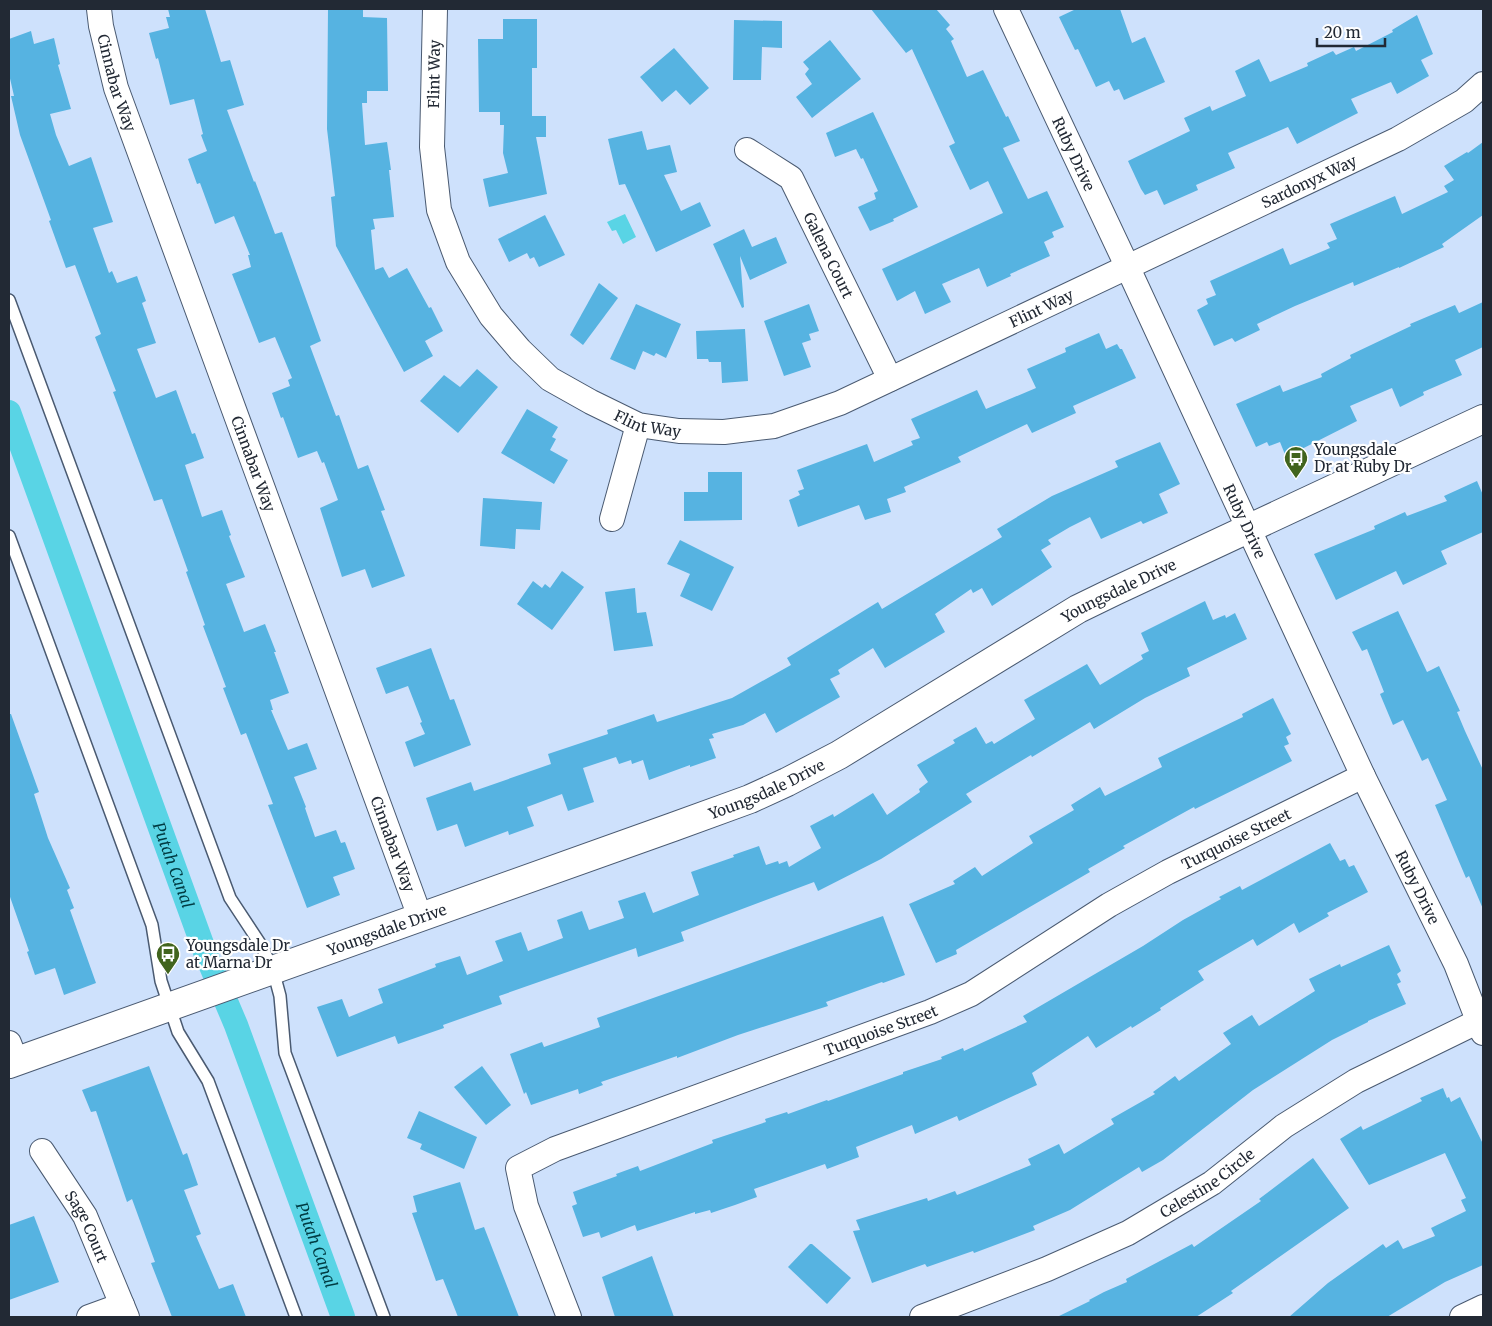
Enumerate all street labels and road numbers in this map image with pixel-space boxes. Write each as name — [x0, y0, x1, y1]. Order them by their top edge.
street label: Cinnabar Way — [94, 32, 141, 134]
street label: Flint Way — [424, 39, 444, 108]
street label: Ruby Drive — [1049, 114, 1100, 194]
street label: Sardonyx Way — [1258, 151, 1360, 212]
street label: Galena Court — [800, 209, 858, 301]
street label: Flint Way — [1006, 284, 1076, 331]
street label: Flint Way — [611, 405, 683, 441]
street label: Cinnabar Way — [227, 413, 280, 514]
street label: Ruby Drive — [1220, 481, 1270, 561]
street label: Youngsdale Drive — [1057, 554, 1179, 627]
street label: Youngsdale Drive — [705, 755, 828, 823]
street label: Cinnabar Way — [367, 793, 420, 895]
street label: Turquoise Street — [1178, 804, 1294, 873]
street label: Ruby Drive — [1392, 847, 1444, 927]
street label: Youngsdale Drive — [324, 899, 449, 960]
street label: Turquoise Street — [821, 1000, 940, 1060]
street label: Celestine Circle — [1156, 1144, 1258, 1222]
street label: Sage Court — [61, 1187, 113, 1265]

